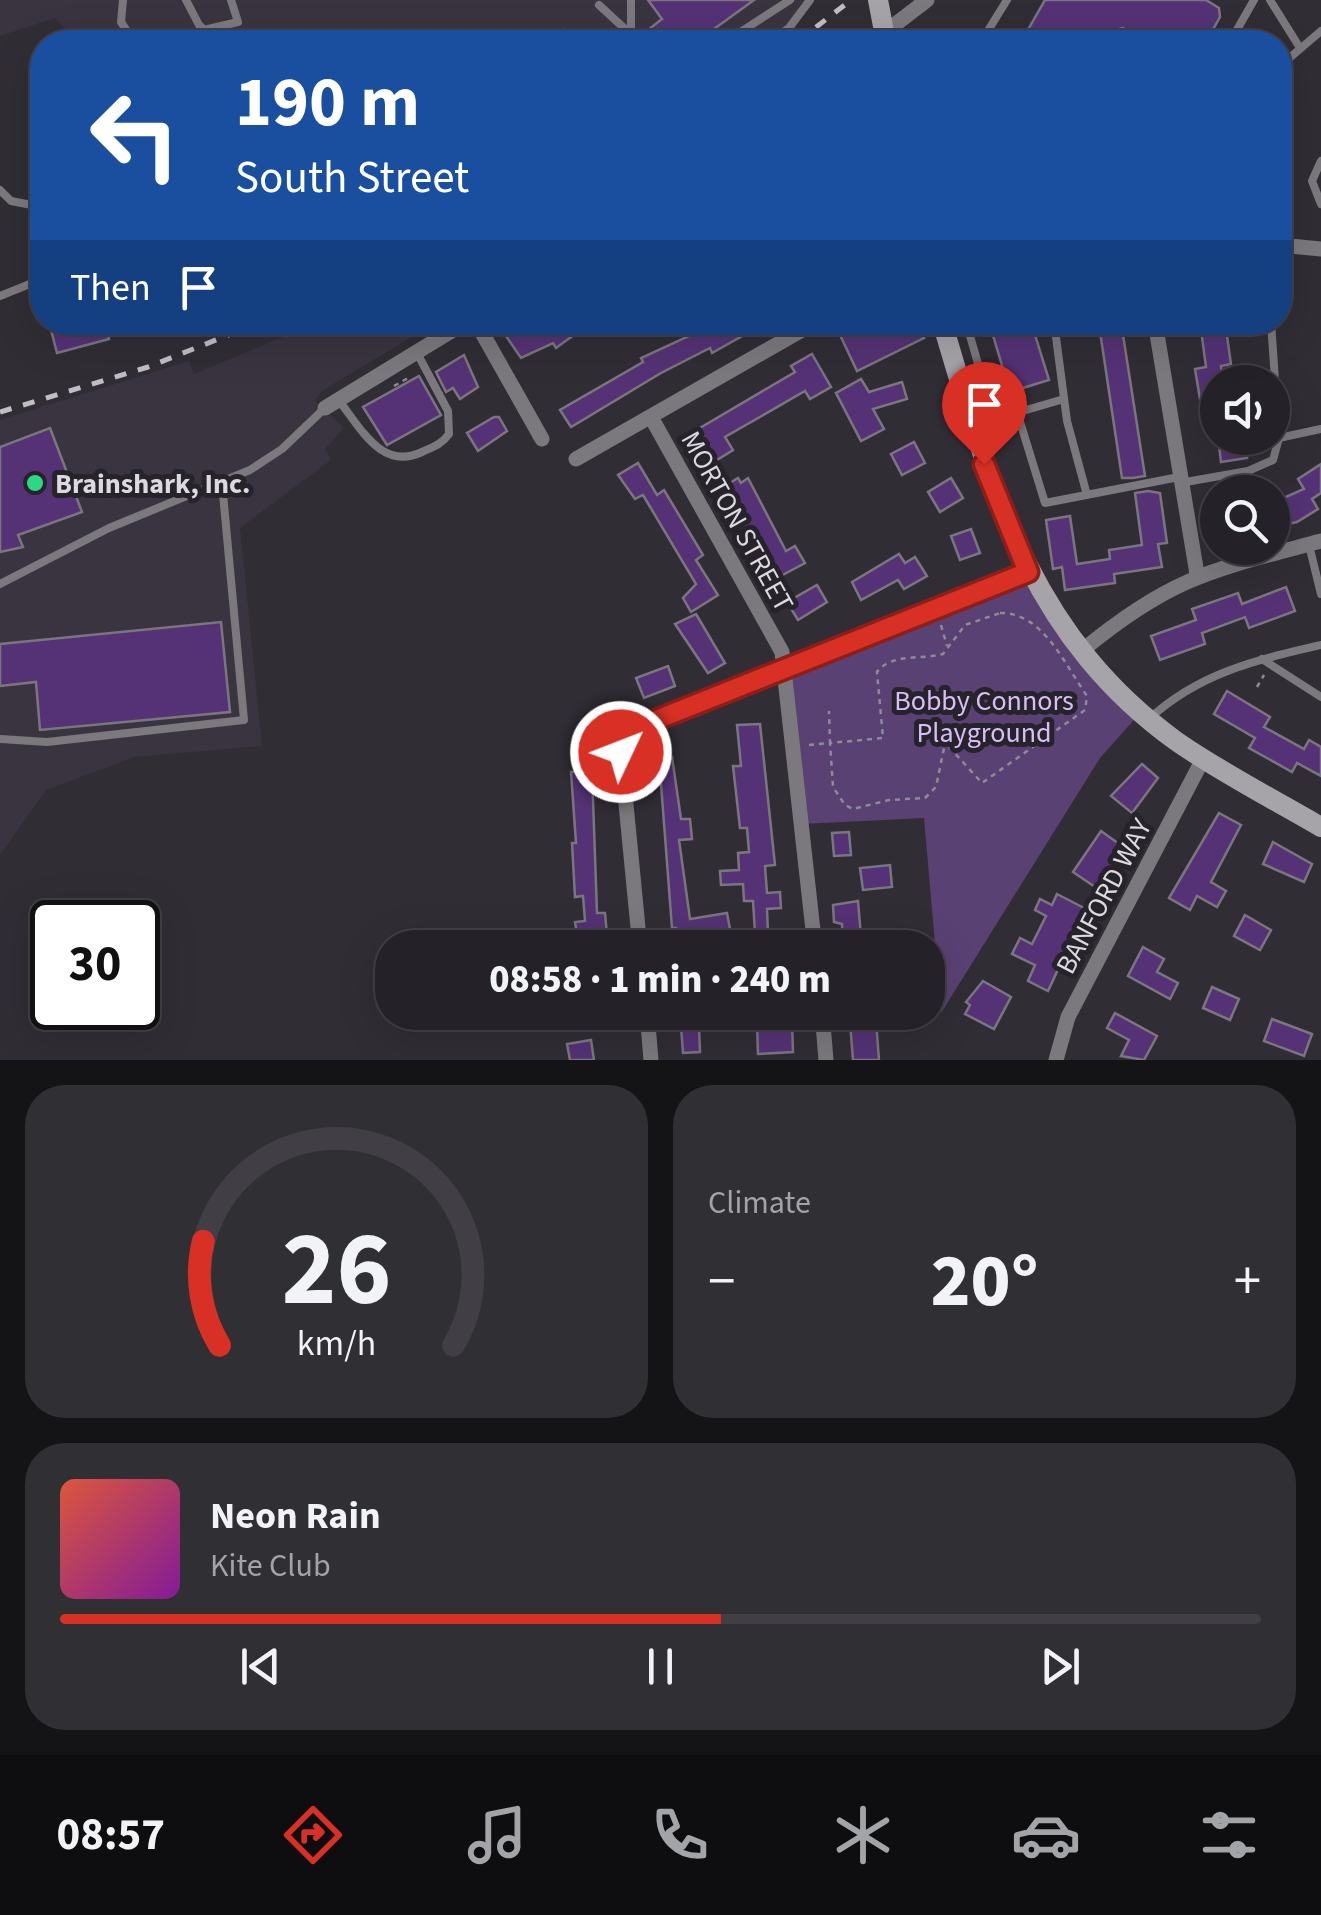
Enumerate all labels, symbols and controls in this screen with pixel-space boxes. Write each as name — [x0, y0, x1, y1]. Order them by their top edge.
text: 190 m — [235, 53, 420, 153]
icon: left — [70, 70, 200, 200]
text: South Street — [235, 146, 469, 210]
icon: arrive — [171, 260, 226, 315]
text: Then — [70, 261, 151, 315]
pin — [942, 362, 1027, 465]
map controls — [1200, 365, 1290, 565]
button: sound — [1200, 365, 1290, 455]
icon: arrive — [957, 377, 1012, 432]
street label: MORTON STREET — [671, 424, 803, 619]
place label: Brainshark, Inc. — [55, 464, 250, 504]
marker: Brainshark, Inc. — [24, 472, 46, 494]
button: search — [1200, 475, 1290, 565]
park label: Bobby Connors Playground — [894, 681, 1074, 753]
position arrow — [569, 700, 673, 804]
street label: BANFORD WAY — [1046, 811, 1162, 981]
speed limit sign: 30 — [30, 900, 160, 1030]
text: 08:58 · 1 min · 240 m — [489, 953, 831, 1007]
text: Climate — [708, 1180, 811, 1226]
text: 26 — [282, 1197, 391, 1345]
text: 20° — [931, 1228, 1038, 1335]
text: − — [708, 1243, 735, 1321]
text: + — [1234, 1243, 1261, 1321]
text: km/h — [297, 1318, 376, 1369]
text: Neon Rain — [210, 1489, 381, 1543]
text: Kite Club — [210, 1543, 331, 1589]
icon: previous — [233, 1639, 288, 1694]
icon: pause — [633, 1639, 688, 1694]
icon: next — [1033, 1639, 1088, 1694]
icon: directions — [278, 1800, 348, 1870]
icon: music — [462, 1800, 532, 1870]
icon: phone — [645, 1800, 715, 1870]
icon: climate — [828, 1800, 898, 1870]
icon: car — [1011, 1800, 1081, 1870]
icon: filters — [1194, 1800, 1264, 1870]
text: 08:57 — [57, 1803, 165, 1867]

